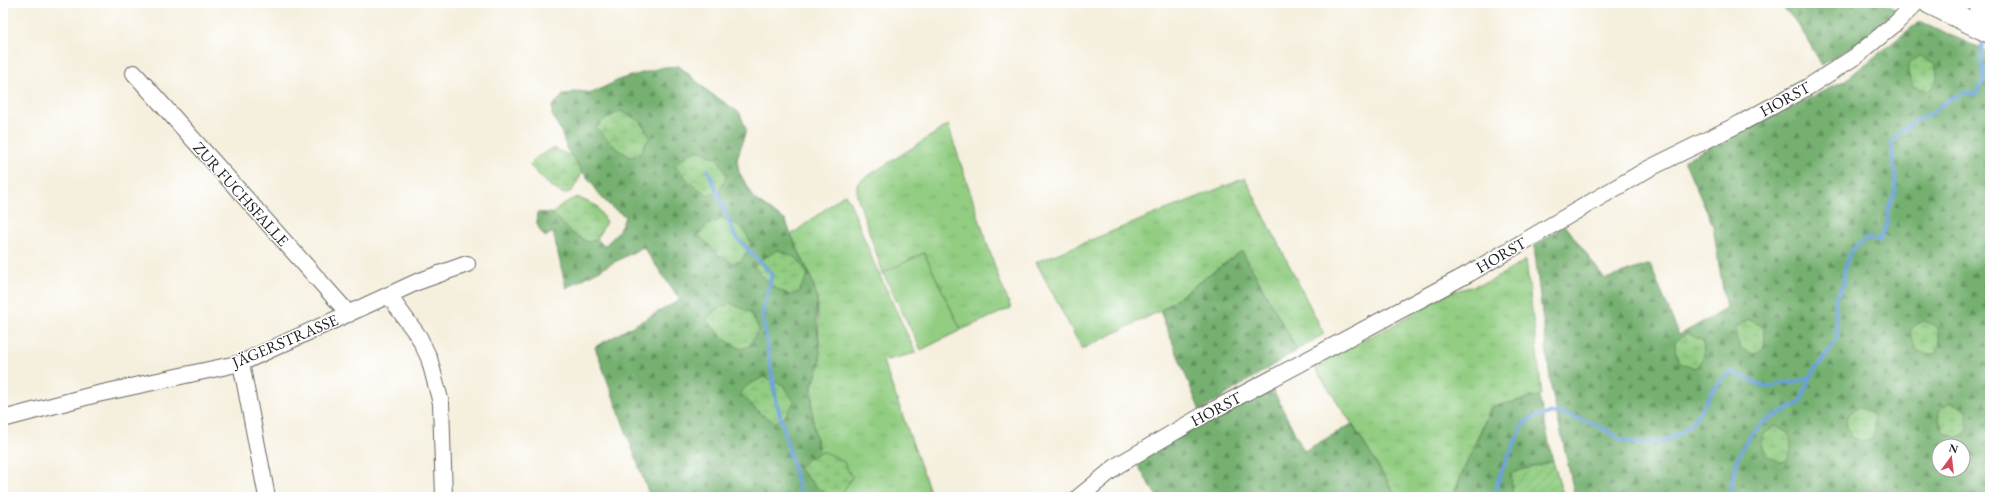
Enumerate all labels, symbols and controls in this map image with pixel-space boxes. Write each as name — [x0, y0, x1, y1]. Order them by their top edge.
street label: HORST — [1756, 76, 1814, 121]
street label: ZUR FUCHSFALLE — [188, 137, 294, 251]
street label: HORST — [1472, 232, 1530, 278]
street label: JÄGERSTRASSE — [227, 309, 341, 374]
street label: HORST — [1187, 387, 1245, 431]
north arrow — [1931, 438, 1971, 478]
text: N — [1947, 440, 1960, 456]

